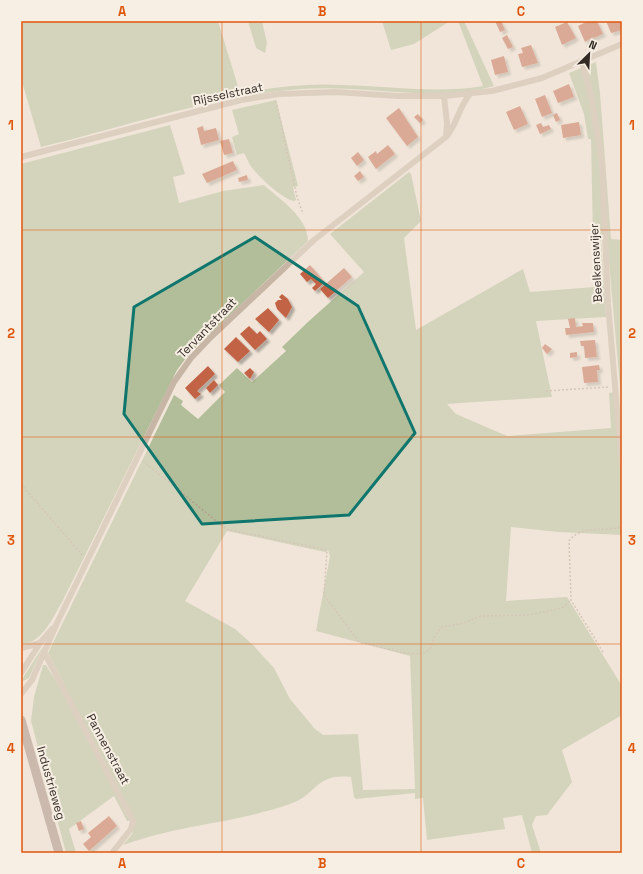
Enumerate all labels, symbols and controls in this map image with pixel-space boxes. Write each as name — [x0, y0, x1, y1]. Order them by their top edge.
text: A — [118, 3, 127, 20]
text: B — [318, 3, 327, 20]
text: C — [517, 3, 525, 20]
north arrow — [569, 34, 609, 74]
text: N — [587, 37, 599, 53]
street label: Rijsselstraat — [192, 79, 264, 109]
text: 1 — [8, 117, 14, 134]
text: 1 — [629, 117, 635, 134]
street label: Beelkenswijer — [586, 223, 606, 303]
street label: Tervantstraat — [174, 294, 240, 362]
text: 2 — [7, 325, 15, 342]
text: 2 — [628, 325, 636, 342]
text: 3 — [7, 532, 15, 549]
text: 3 — [628, 532, 636, 549]
street label: Pannenstraat — [83, 711, 133, 787]
text: 4 — [7, 740, 15, 757]
text: 4 — [628, 740, 636, 757]
street label: Industrieweg — [33, 744, 69, 822]
text: A — [118, 855, 127, 872]
text: B — [318, 855, 327, 872]
text: C — [517, 855, 525, 872]

